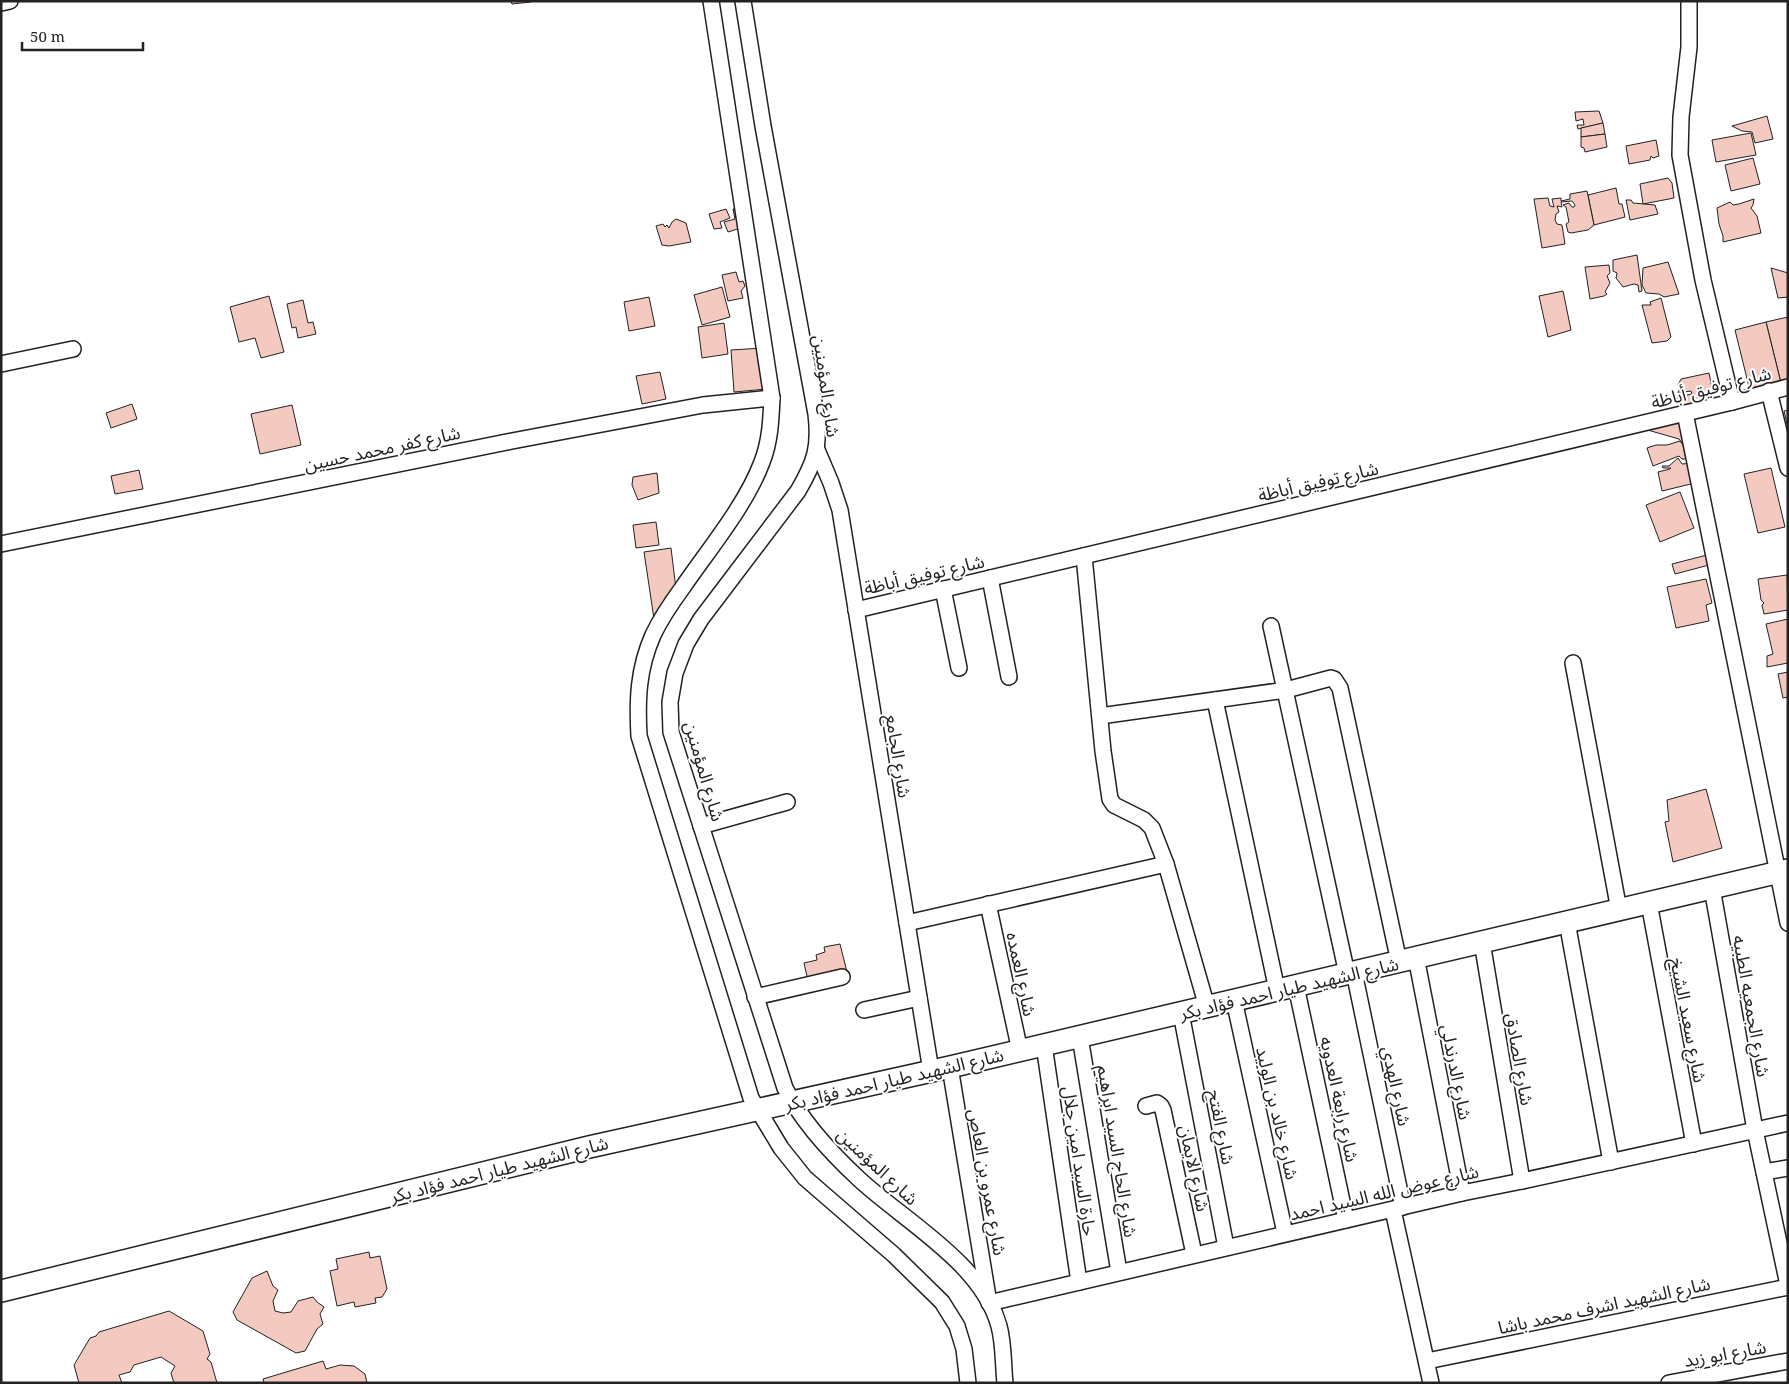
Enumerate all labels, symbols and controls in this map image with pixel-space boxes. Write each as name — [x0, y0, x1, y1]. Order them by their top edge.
scale bar — [22, 20, 144, 52]
text: 50 m — [30, 26, 65, 46]
street label: شارع المؤمنين — [805, 333, 846, 439]
street label: شارع توفيق أباظة — [1648, 360, 1774, 416]
street label: شارع كفر محمد حسين — [302, 420, 463, 479]
street label: شارع توفيق أباظة — [1255, 455, 1381, 509]
street label: شارع توفيق أباظة — [861, 548, 987, 602]
street label: شارع الجامع — [878, 712, 917, 800]
street label: شارع المؤمنين — [676, 718, 731, 825]
street label: شارع العمده — [998, 930, 1043, 1019]
street label: شارع الجمعيه الطبيه — [1725, 933, 1776, 1079]
street label: شارع الشهيد طيار احمد فؤاد بكر — [1176, 951, 1402, 1028]
street label: شارع سعيد الشيخ — [1662, 955, 1713, 1085]
street label: شارع الصادق — [1497, 1011, 1540, 1108]
street label: شارع الدرندلي — [1433, 1022, 1478, 1122]
street label: شارع رابعة العدويه — [1312, 1034, 1365, 1165]
street label: شارع الشهيد طيار احمد فؤاد بكر — [781, 1042, 1007, 1119]
street label: شارع خالد بن الوليد — [1248, 1044, 1305, 1182]
street label: شارع الهدي — [1374, 1044, 1417, 1129]
street label: شارع الحاج السيد ابراهيم — [1090, 1063, 1143, 1239]
street label: حارة السيد امين جلال — [1058, 1085, 1102, 1237]
street label: شارع الفتح — [1200, 1087, 1241, 1167]
street label: شارع عمرو بن العاص — [960, 1107, 1013, 1258]
street label: شارع المؤمنين — [830, 1122, 924, 1212]
street label: شارع الايمان — [1171, 1123, 1216, 1214]
street label: شارع الشهيد طيار احمد فؤاد بكر — [386, 1130, 611, 1211]
street label: شارع عوض الله السيد احمد — [1287, 1159, 1482, 1228]
street label: شارع الشهيد اشرف محمد باشا — [1496, 1271, 1713, 1342]
street label: شارع ابو زيد — [1682, 1334, 1769, 1375]

